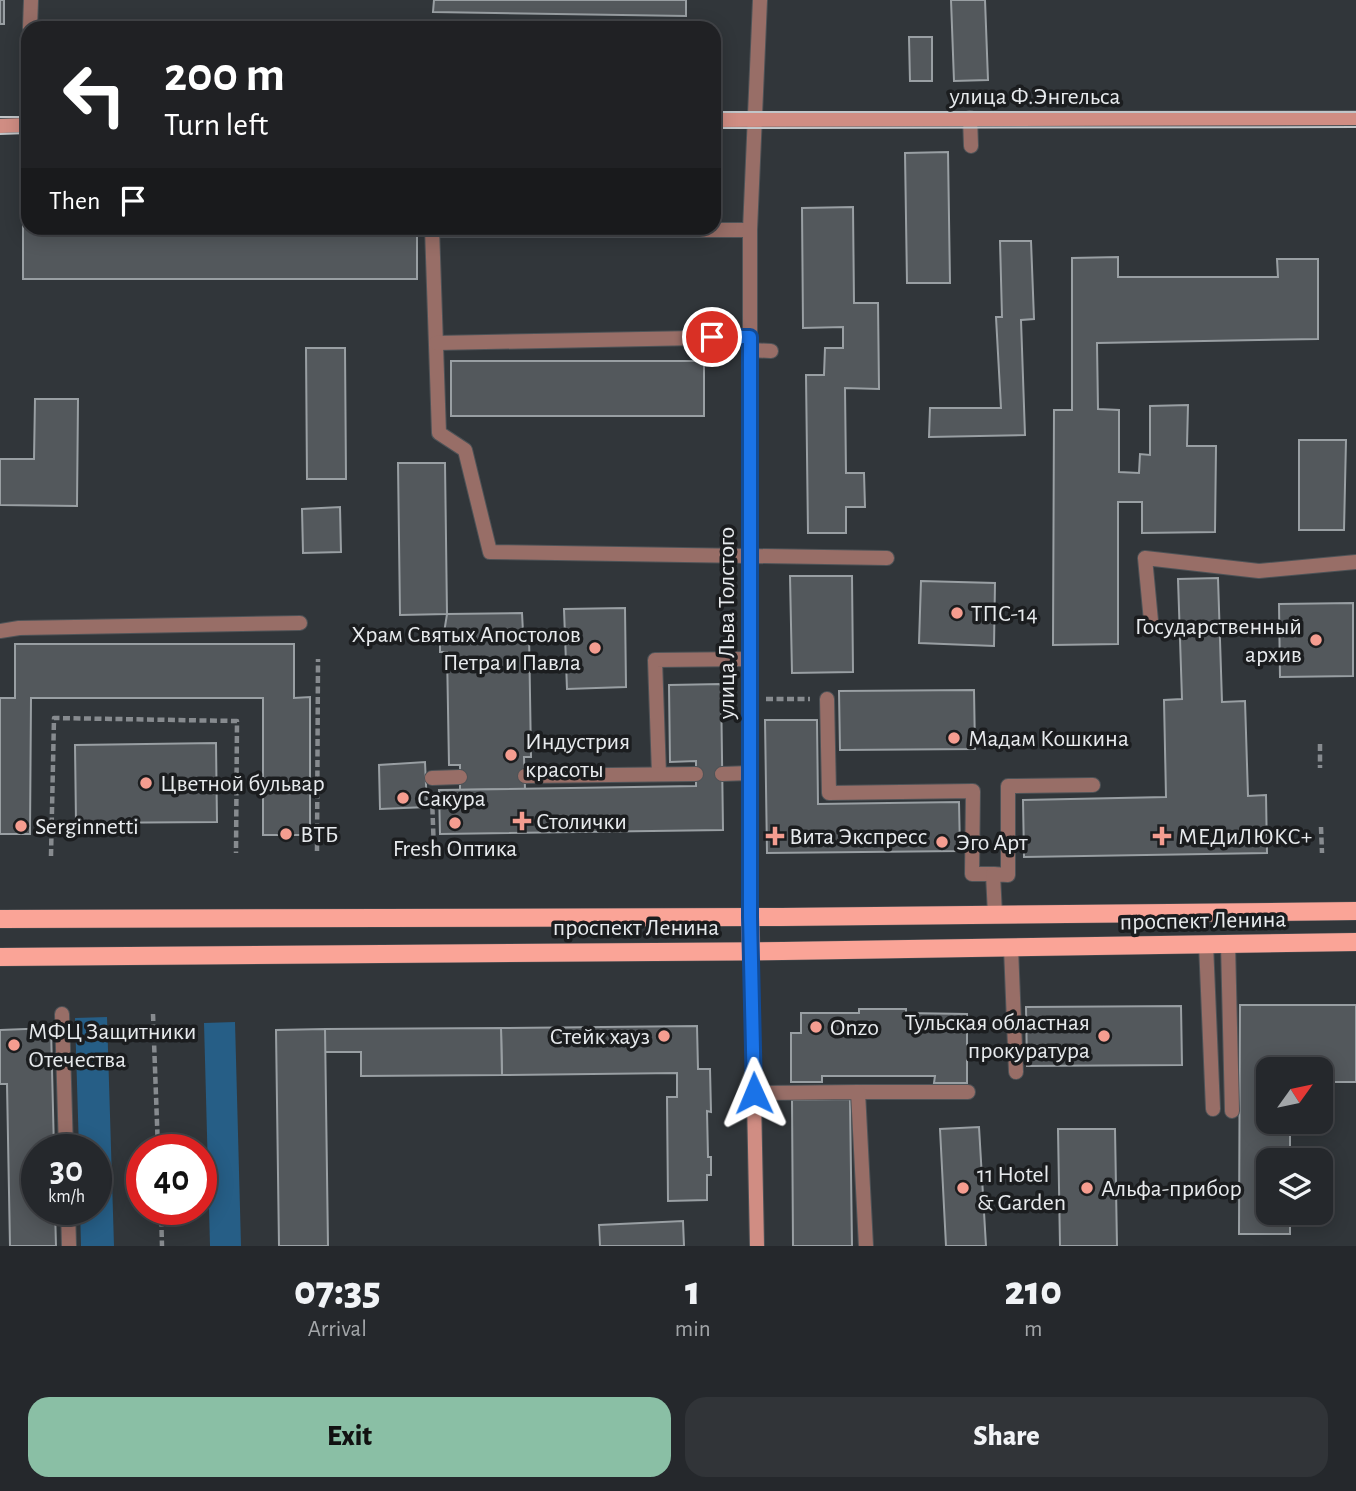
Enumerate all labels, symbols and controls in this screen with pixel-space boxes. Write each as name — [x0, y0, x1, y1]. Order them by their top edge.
icon: left — [49, 49, 140, 140]
text: 200 m — [164, 51, 285, 100]
street label: улица Ф.Энгельса — [949, 85, 1120, 109]
text: Turn left — [164, 109, 268, 141]
icon: arrive — [114, 182, 152, 220]
text: Then — [49, 188, 100, 214]
pin — [682, 307, 742, 367]
icon: arrive — [693, 318, 731, 356]
street label: улица Льва Толстого — [715, 527, 739, 720]
place label: ТПС-14 — [971, 602, 1038, 626]
marker: ТПС-14 — [949, 605, 965, 621]
place label: Государственный архив — [1135, 615, 1302, 667]
place label: Храм Святых Апостолов Петра и Павла — [351, 623, 581, 675]
marker: Государственный архив — [1308, 632, 1324, 648]
marker: Храм Святых Апостолов Петра и Павла — [587, 640, 603, 656]
place label: Мадам Кошкина — [968, 727, 1129, 751]
place label: Индустрия красоты — [525, 730, 630, 782]
marker: Мадам Кошкина — [946, 730, 962, 746]
marker: Индустрия красоты — [503, 747, 519, 763]
place label: Цветной бульвар — [160, 772, 325, 796]
marker: Цветной бульвар — [138, 775, 154, 791]
place label: Сакура — [417, 787, 486, 811]
marker: Сакура — [395, 790, 411, 806]
place label: Столички — [536, 810, 627, 834]
marker: Столички — [514, 813, 530, 829]
place label: Serginnetti — [35, 815, 139, 839]
marker: Fresh Оптика — [447, 815, 463, 831]
marker: Serginnetti — [13, 818, 29, 834]
place label: ВТБ — [300, 823, 339, 847]
place label: Вита Экспресс — [789, 825, 928, 849]
place label: МЕДиЛЮКС+ — [1178, 825, 1312, 849]
marker: ВТБ — [278, 826, 294, 842]
marker: МЕДиЛЮКС+ — [1152, 826, 1172, 846]
marker: Вита Экспресс — [767, 828, 783, 844]
place label: Эго Арт — [956, 831, 1028, 855]
marker: Эго Арт — [934, 834, 950, 850]
place label: Fresh Оптика — [393, 837, 517, 861]
street label: проспект Ленина — [1119, 908, 1287, 934]
street label: проспект Ленина — [553, 916, 719, 940]
place label: Тульская областная прокуратура — [905, 1011, 1090, 1063]
place label: Onzo — [830, 1016, 879, 1040]
marker: Onzo — [808, 1019, 824, 1035]
place label: МФЦ Защитники Отечества — [28, 1020, 197, 1072]
place label: Стейк хауз — [550, 1025, 650, 1049]
marker: Стейк хауз — [656, 1028, 672, 1044]
marker: Тульская областная прокуратура — [1096, 1028, 1112, 1044]
marker: МФЦ Защитники Отечества — [6, 1037, 22, 1053]
position arrow — [717, 1056, 791, 1130]
north arrow — [1256, 1057, 1334, 1134]
map controls — [1256, 1057, 1333, 1225]
speed limit sign: 40 — [126, 1134, 217, 1225]
button: layers — [1256, 1148, 1333, 1225]
text: 30 — [50, 1153, 83, 1188]
place label: 11 Hotel & Garden — [977, 1163, 1066, 1215]
place label: Альфа-прибор — [1101, 1177, 1242, 1201]
marker: 11 Hotel & Garden — [955, 1180, 971, 1196]
marker: Альфа-прибор — [1079, 1180, 1095, 1196]
text: km/h — [48, 1188, 85, 1206]
text: 07:35 — [294, 1270, 381, 1312]
text: 1 — [685, 1270, 700, 1312]
text: 210 — [1005, 1270, 1062, 1312]
text: Arrival — [308, 1318, 367, 1341]
text: min — [675, 1318, 711, 1341]
text: m — [1024, 1318, 1042, 1341]
button: Exit — [28, 1397, 671, 1477]
button: Share — [685, 1397, 1328, 1477]

